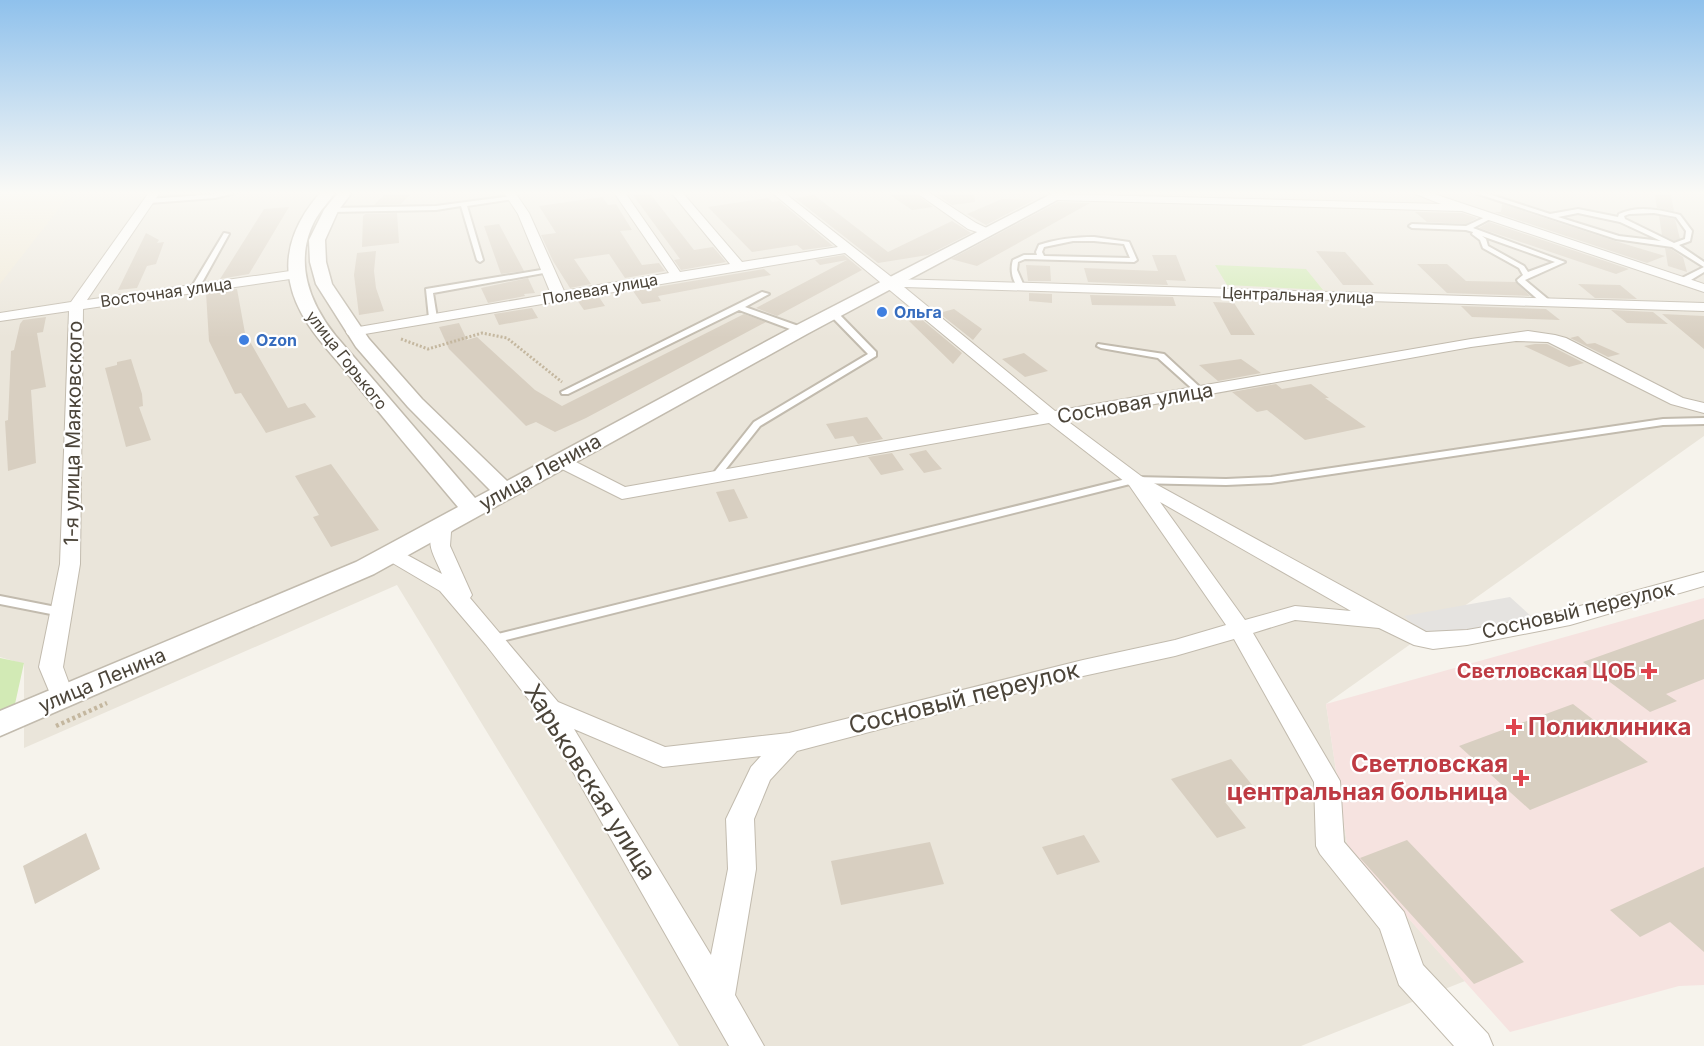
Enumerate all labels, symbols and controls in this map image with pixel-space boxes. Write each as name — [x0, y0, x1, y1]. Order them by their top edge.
street label: Полевая улица — [541, 269, 659, 309]
street label: Восточная улица — [99, 273, 233, 311]
street label: Центральная улица — [1222, 282, 1374, 308]
place label: Ольга — [894, 302, 942, 322]
marker: Ольга — [875, 305, 889, 319]
street label: улица Горького — [302, 306, 392, 414]
street label: 1-я улица Маяковского — [59, 320, 87, 546]
place label: Ozon — [256, 330, 297, 350]
marker: Ozon — [237, 333, 251, 347]
street label: Сосновая улица — [1055, 377, 1215, 429]
street label: улица Ленина — [475, 429, 605, 515]
street label: Сосновый переулок — [1479, 576, 1677, 644]
street label: улица Ленина — [35, 642, 169, 718]
street label: Сосновый переулок — [846, 655, 1082, 740]
place label: Светловская ЦОБ — [1457, 659, 1636, 683]
marker: Светловская ЦОБ — [1640, 662, 1658, 680]
street label: Харьковская улица — [518, 678, 662, 885]
place label: Поликлиника — [1528, 712, 1691, 741]
marker: Поликлиника — [1505, 718, 1523, 736]
place label: Светловская центральная больница — [1227, 749, 1508, 806]
marker: Светловская центральная больница — [1512, 769, 1530, 787]

